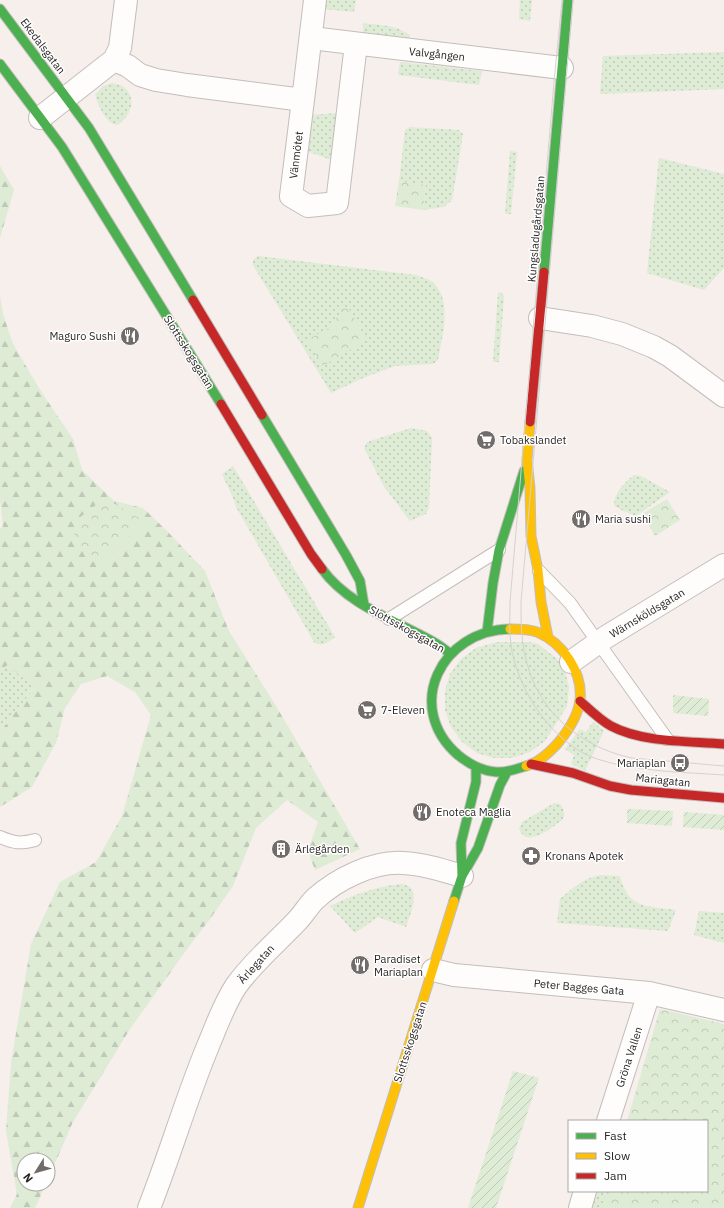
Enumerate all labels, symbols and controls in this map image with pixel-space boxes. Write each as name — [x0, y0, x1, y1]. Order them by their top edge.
street label: Ekedalsgatan — [17, 15, 69, 77]
street label: Valvgången — [408, 44, 466, 64]
street label: Vänmötet — [286, 130, 306, 180]
street label: Kungsladugårdsgatan — [524, 175, 548, 283]
street label: Slottsskogsgatan — [161, 313, 217, 391]
restaurant icon: Maguro Sushi — [119, 325, 141, 347]
place label: Maguro Sushi — [49, 329, 116, 343]
supermarket icon: Tobakslandet — [475, 429, 497, 451]
place label: Tobakslandet — [500, 433, 567, 447]
restaurant icon: Maria sushi — [570, 508, 592, 530]
place label: Maria sushi — [595, 512, 651, 526]
street label: Wärnsköldsgatan — [607, 585, 687, 641]
street label: Slottsskogsgatan — [367, 602, 447, 656]
supermarket icon: 7-Eleven — [356, 699, 378, 721]
place label: 7-Eleven — [381, 703, 425, 717]
bus stop icon: Mariaplan — [669, 752, 691, 774]
place label: Mariaplan — [617, 756, 666, 770]
street label: Mariagatan — [635, 770, 691, 790]
restaurant icon: Enoteca Maglia — [411, 801, 433, 823]
place label: Enoteca Maglia — [436, 805, 511, 819]
building icon: Ärlegården — [270, 838, 292, 860]
place label: Ärlegården — [295, 842, 349, 856]
pharmacy icon: Kronans Apotek — [520, 845, 542, 867]
place label: Kronans Apotek — [545, 849, 624, 863]
street label: Ärlegatan — [235, 942, 277, 986]
place label: Paradiset Mariaplan — [374, 952, 423, 979]
restaurant icon: Paradiset Mariaplan — [349, 954, 371, 976]
street label: Peter Bagges Gata — [533, 976, 625, 998]
street label: Slottsskogsgatan — [390, 1000, 430, 1084]
street label: Gröna Vallen — [613, 1025, 645, 1089]
legend — [568, 1120, 708, 1192]
text: Fast — [604, 1128, 627, 1143]
text: Slow — [604, 1148, 630, 1163]
north arrow — [16, 1152, 56, 1192]
text: Jam — [604, 1168, 627, 1183]
text: N — [20, 1171, 36, 1185]

